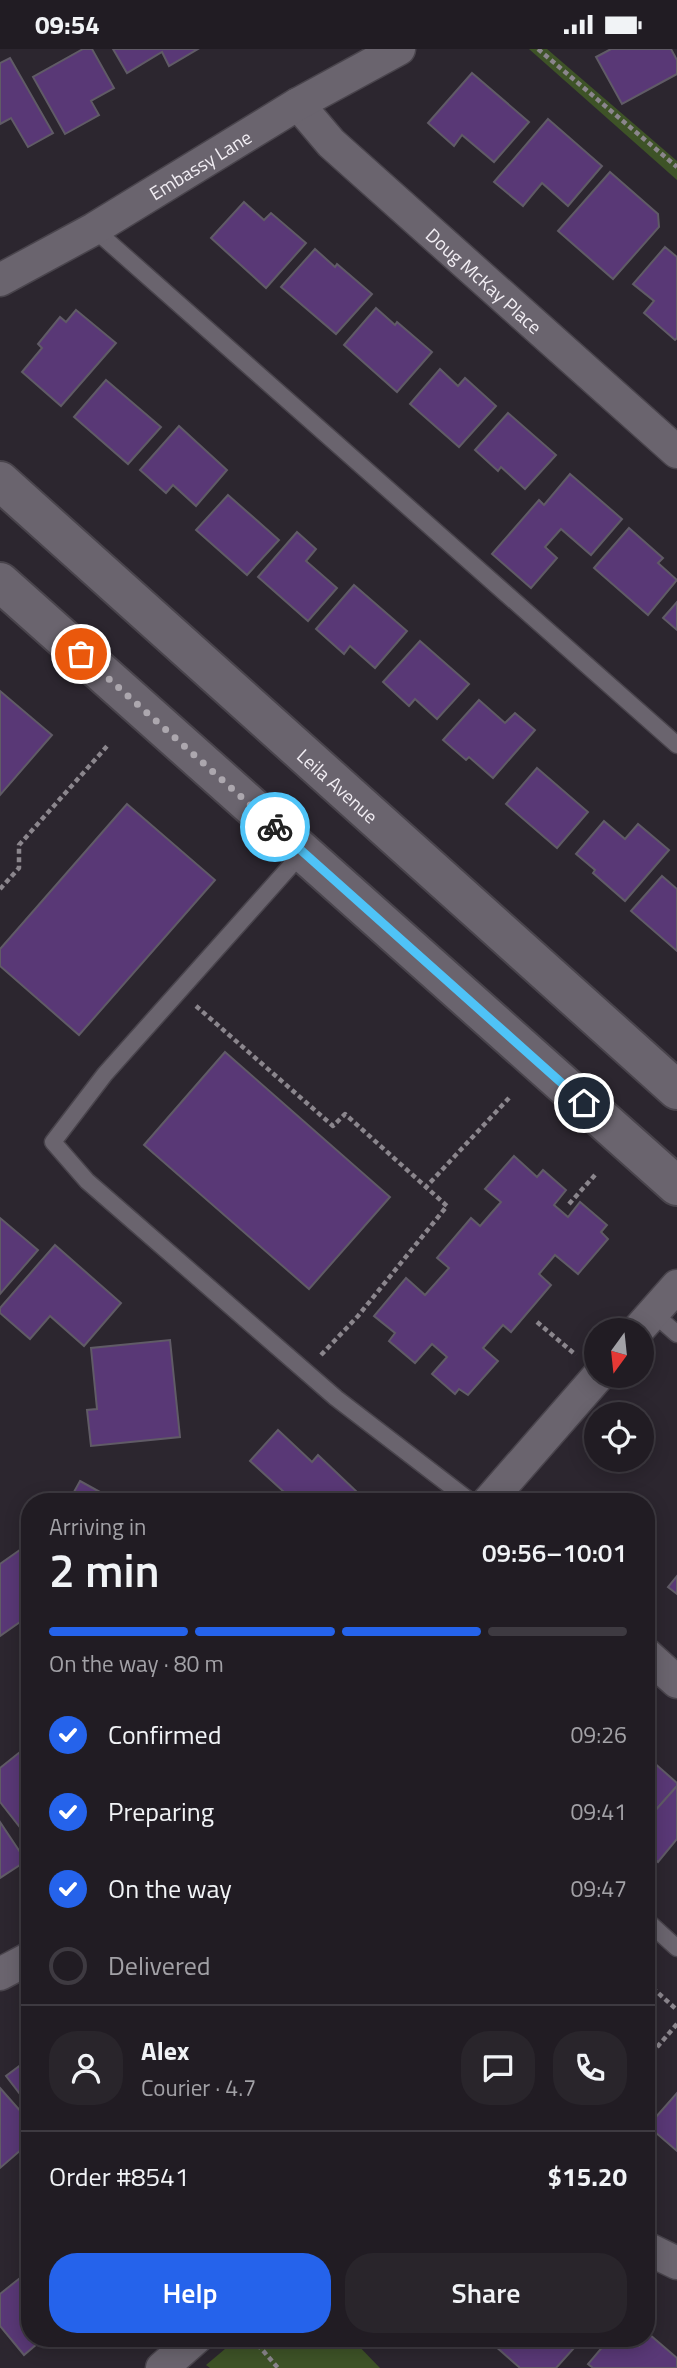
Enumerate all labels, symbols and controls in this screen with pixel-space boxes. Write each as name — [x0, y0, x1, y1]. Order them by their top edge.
text: 09:54 — [35, 5, 100, 44]
street label: Embassy Lane — [143, 122, 257, 207]
street label: Doug McKay Place — [420, 220, 549, 340]
pin — [51, 624, 111, 684]
icon: bag — [62, 635, 100, 673]
street label: Leila Avenue — [291, 741, 385, 830]
courier — [240, 792, 310, 862]
icon: bike — [256, 808, 294, 846]
pin — [554, 1073, 614, 1133]
icon: home — [565, 1084, 603, 1122]
north arrow — [584, 1318, 654, 1388]
map controls — [584, 1318, 654, 1472]
button: locate — [584, 1402, 654, 1472]
text: Arriving in — [49, 1509, 146, 1544]
text: 09:56–10:01 — [482, 1533, 627, 1572]
text: 2 min — [49, 1535, 160, 1605]
text: On the way · 80 m — [49, 1646, 224, 1681]
text: Confirmed — [108, 1715, 222, 1754]
icon: check — [49, 1716, 87, 1754]
text: 09:26 — [570, 1717, 627, 1752]
text: Preparing — [108, 1792, 214, 1831]
icon: check — [49, 1793, 87, 1831]
text: 09:41 — [570, 1794, 627, 1829]
text: On the way — [108, 1869, 232, 1908]
icon: check — [49, 1870, 87, 1908]
text: 09:47 — [570, 1871, 627, 1906]
text: Delivered — [108, 1946, 211, 1985]
button: person — [49, 2031, 123, 2105]
text: Alex — [141, 2031, 189, 2070]
button: chat — [461, 2031, 535, 2105]
button: phone — [553, 2031, 627, 2105]
text: Courier · 4.7 — [141, 2070, 256, 2105]
text: Order #8541 — [49, 2157, 189, 2196]
text: $15.20 — [548, 2157, 627, 2196]
button: Help — [49, 2253, 331, 2333]
button: Share — [345, 2253, 627, 2333]

